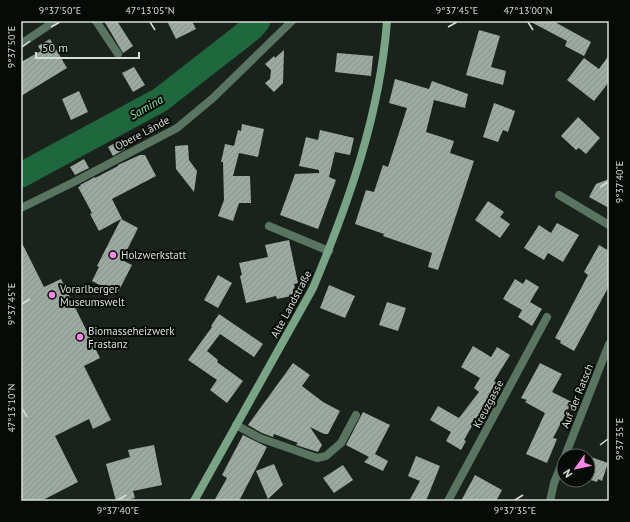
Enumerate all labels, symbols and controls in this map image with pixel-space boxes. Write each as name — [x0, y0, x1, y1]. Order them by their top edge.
text: 9°37'50"E — [39, 4, 81, 17]
text: 47°13'05"N — [125, 4, 175, 17]
text: 9°37'45"E — [436, 4, 478, 17]
text: 47°13'00"N — [503, 4, 553, 17]
text: 9°37'50"E — [5, 26, 18, 68]
scale bar — [36, 34, 139, 60]
text: 50 m — [42, 40, 68, 55]
water label: Samina — [127, 91, 166, 123]
street label: Obere Lände — [112, 113, 172, 153]
text: 9°37'40"E — [613, 161, 626, 203]
place label: Holzwerkstatt — [121, 248, 187, 262]
marker: Holzwerkstatt — [108, 250, 118, 260]
street label: Alte Landstraße — [267, 268, 315, 340]
place label: Vorarlberger Museumswelt — [59, 282, 125, 309]
text: 9°37'45"E — [5, 283, 18, 325]
marker: Vorarlberger Museumswelt — [47, 290, 57, 300]
place label: Biomasseheizwerk Frastanz — [88, 324, 175, 351]
marker: Biomasseheizwerk Frastanz — [75, 332, 85, 342]
street label: Auf der Ratsch — [558, 362, 596, 430]
street label: Kreuzgasse — [469, 377, 507, 431]
text: 47°13'10"N — [5, 383, 18, 433]
text: 9°37'35"E — [613, 418, 626, 460]
north arrow — [556, 448, 596, 488]
text: N — [560, 467, 575, 480]
text: 9°37'40"E — [97, 504, 139, 517]
text: 9°37'35"E — [494, 504, 536, 517]

